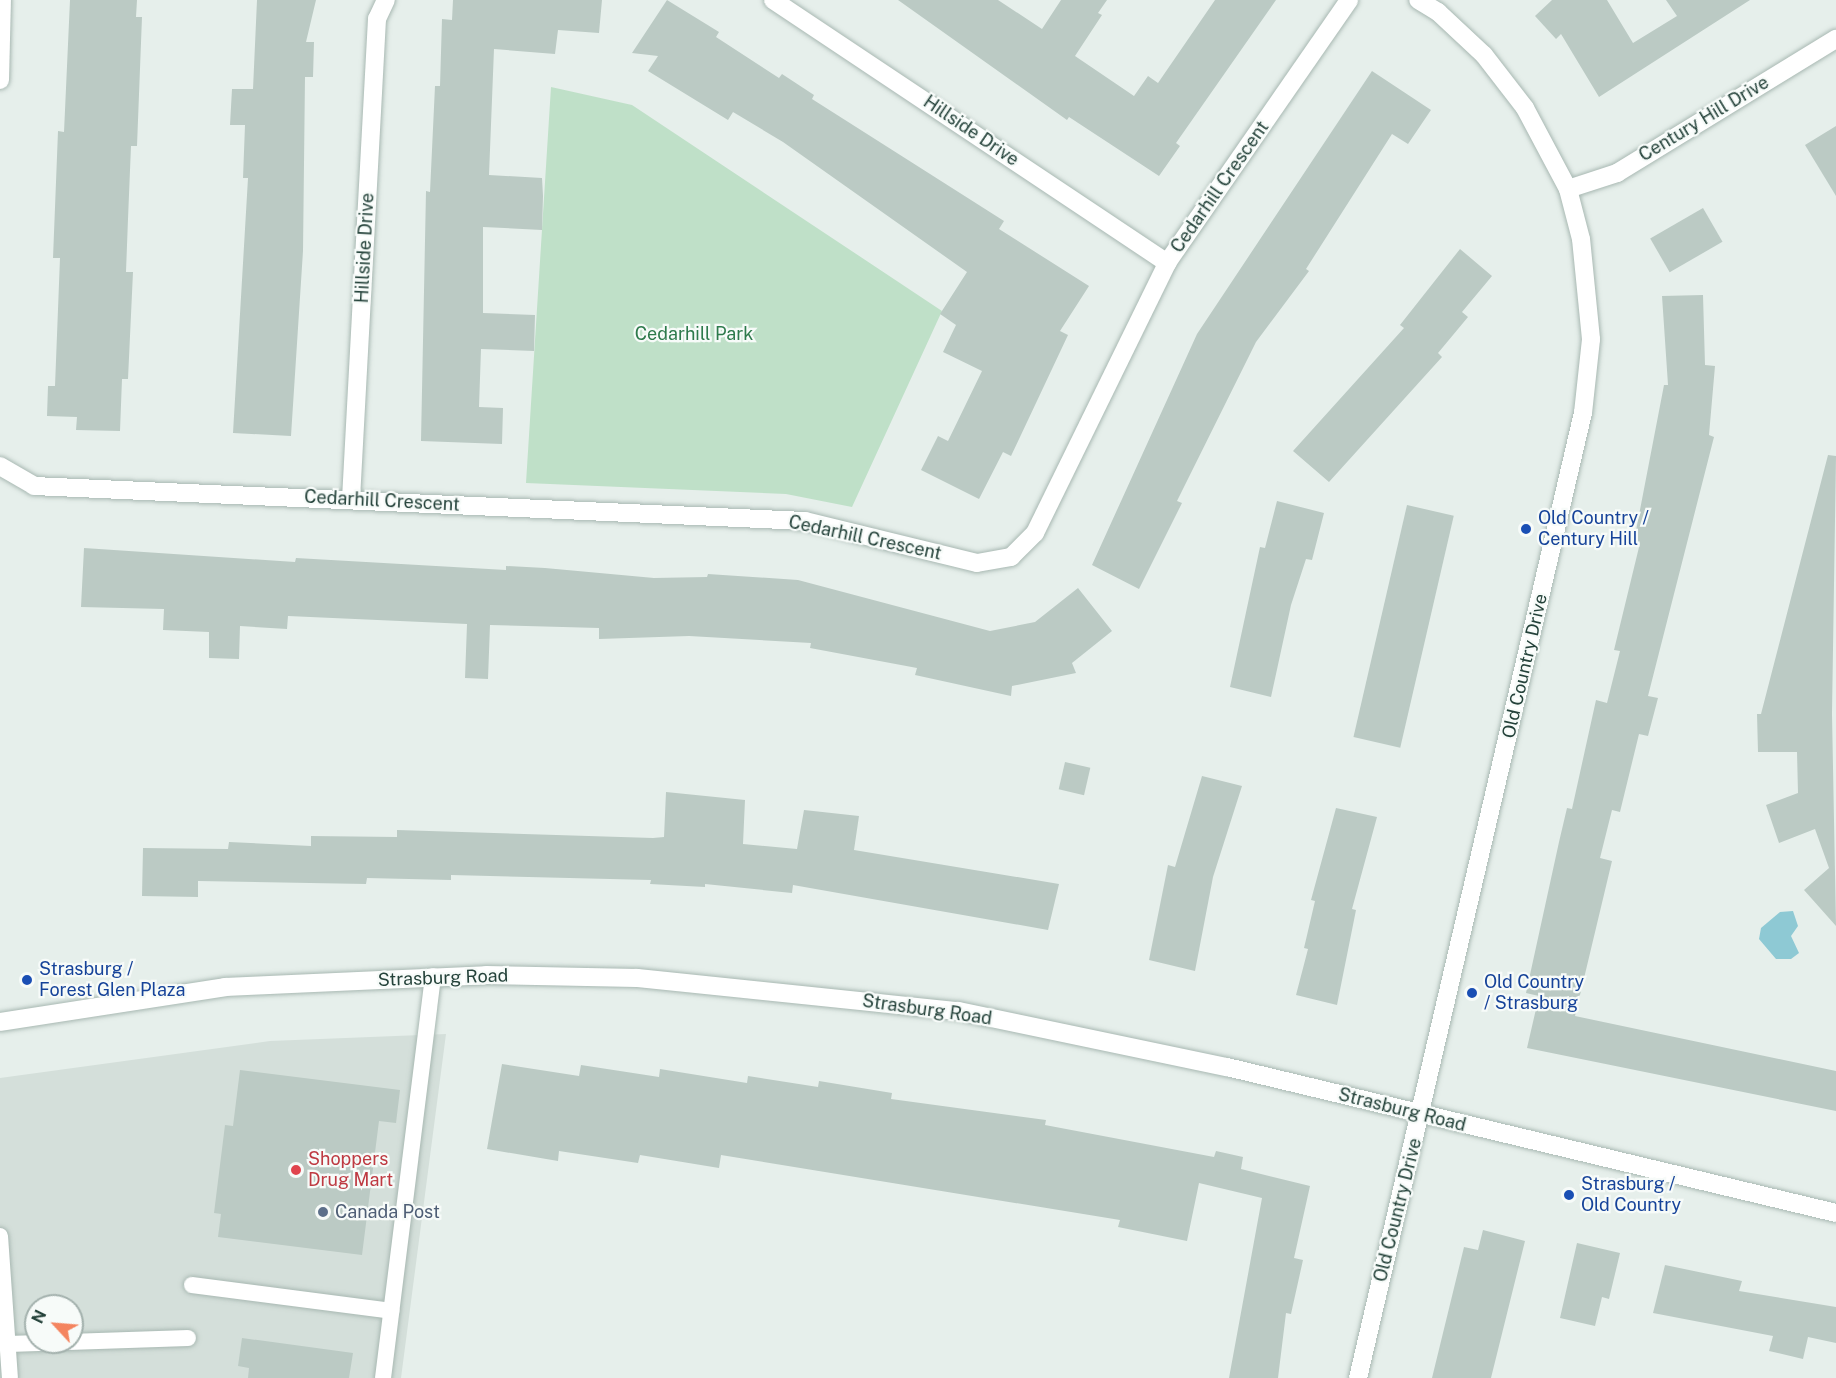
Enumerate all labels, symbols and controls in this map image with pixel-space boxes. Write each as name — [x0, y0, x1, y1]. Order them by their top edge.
street label: Century Hill Drive — [1635, 72, 1773, 166]
street label: Hillside Drive — [919, 91, 1023, 171]
street label: Cedarhill Crescent — [1166, 117, 1274, 257]
street label: Hillside Drive — [351, 192, 379, 304]
park label: Cedarhill Park — [635, 323, 753, 345]
street label: Cedarhill Crescent — [304, 486, 460, 516]
place label: Old Country / Century Hill — [1538, 508, 1649, 550]
street label: Cedarhill Crescent — [787, 511, 943, 565]
marker: Old Country / Century Hill — [1519, 522, 1533, 536]
street label: Old Country Drive — [1498, 592, 1552, 740]
place label: Strasburg / Forest Glen Plaza — [39, 959, 185, 1002]
street label: Strasburg Road — [377, 965, 509, 991]
place label: Old Country / Strasburg — [1484, 972, 1584, 1014]
marker: Strasburg / Forest Glen Plaza — [20, 973, 34, 987]
marker: Old Country / Strasburg — [1465, 986, 1479, 1000]
street label: Strasburg Road — [861, 990, 993, 1030]
street label: Strasburg Road — [1336, 1084, 1468, 1136]
street label: Old Country Drive — [1370, 1136, 1426, 1284]
place label: Shoppers Drug Mart — [308, 1149, 393, 1192]
marker: Shoppers Drug Mart — [289, 1163, 303, 1177]
place label: Strasburg / Old Country — [1581, 1174, 1681, 1216]
marker: Strasburg / Old Country — [1562, 1188, 1576, 1202]
place label: Canada Post — [335, 1201, 440, 1223]
marker: Canada Post — [316, 1205, 330, 1219]
north arrow — [24, 1294, 84, 1354]
text: N — [28, 1307, 50, 1327]

